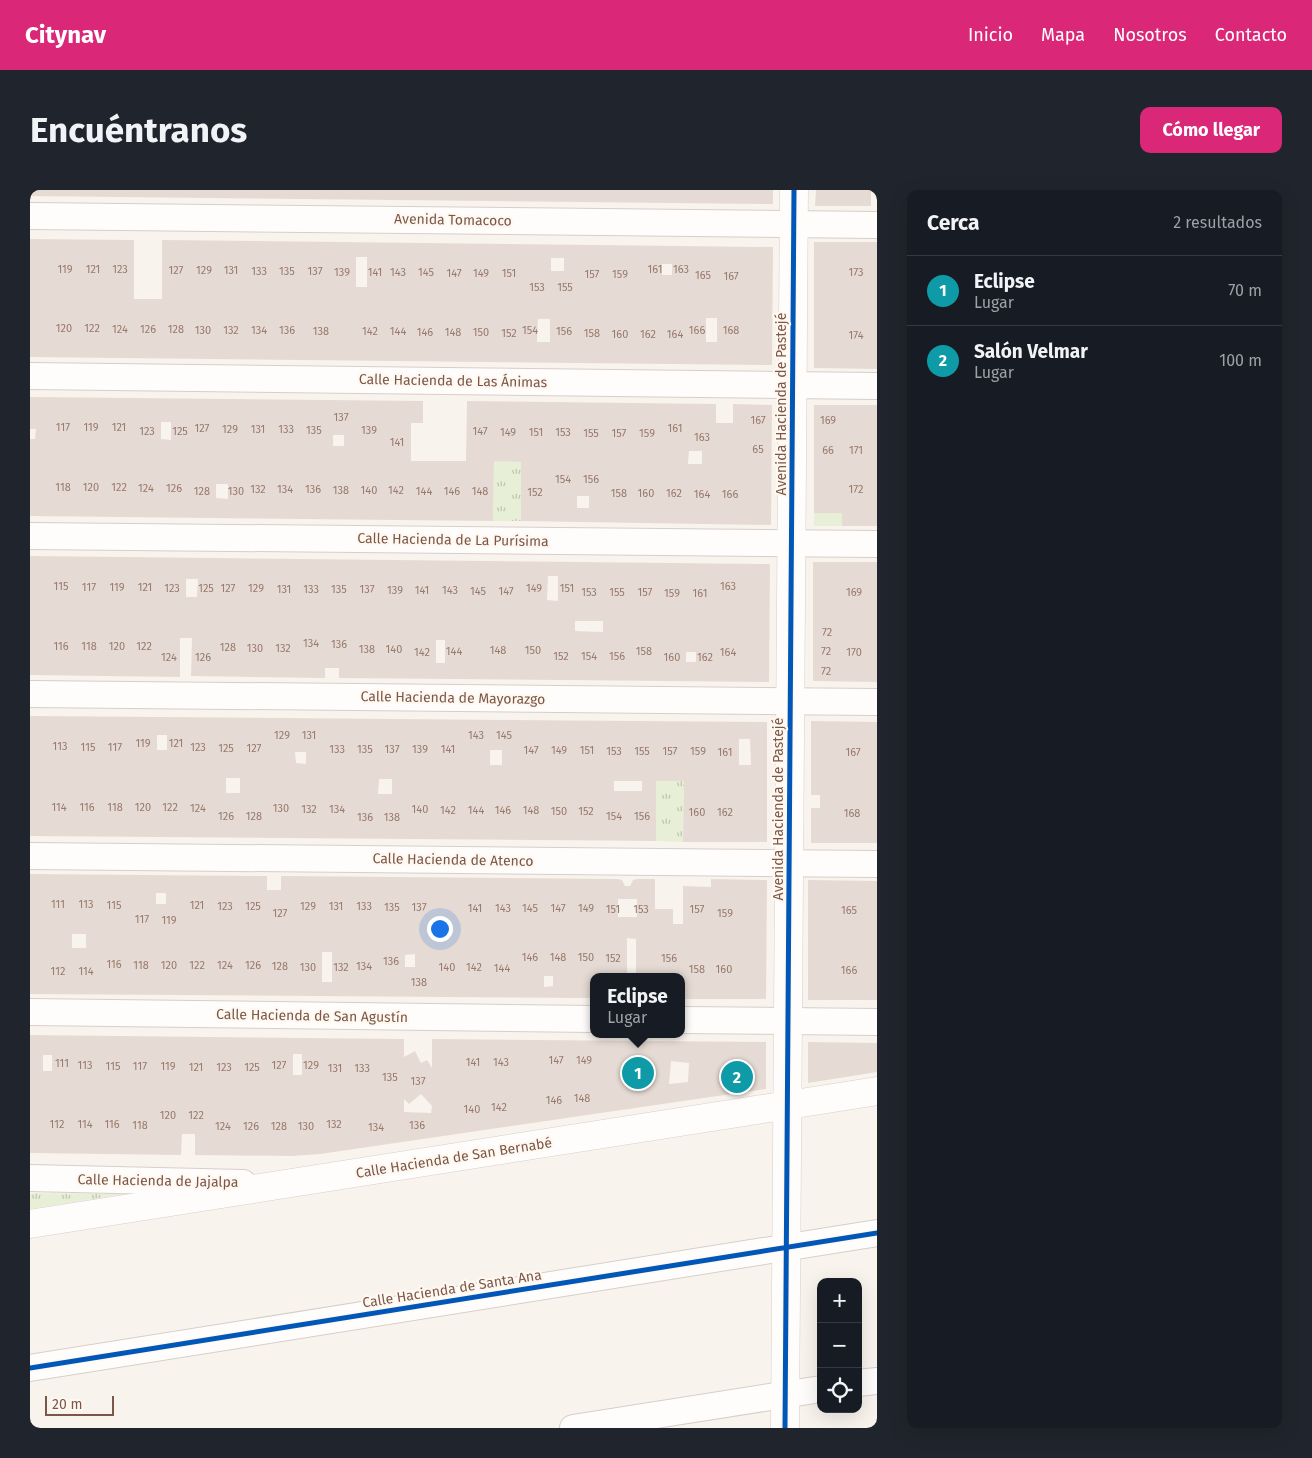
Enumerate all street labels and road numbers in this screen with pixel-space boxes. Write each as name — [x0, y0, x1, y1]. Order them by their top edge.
street label: Avenida Tomacoco — [394, 210, 512, 230]
street label: Avenida Hacienda de Pastejé — [773, 313, 790, 495]
street label: Calle Hacienda de Las Ánimas — [359, 370, 548, 391]
street label: Calle Hacienda de La Purísima — [357, 530, 549, 550]
street label: Calle Hacienda de Mayorazgo — [361, 688, 545, 708]
street label: Avenida Hacienda de Pastejé — [770, 718, 787, 900]
street label: Calle Hacienda de Atenco — [372, 850, 534, 870]
street label: Calle Hacienda de San Agustín — [216, 1006, 408, 1026]
street label: Calle Hacienda de San Bernabé — [355, 1134, 553, 1182]
street label: Calle Hacienda de Jajalpa — [78, 1171, 238, 1191]
street label: Calle Hacienda de Santa Ana — [361, 1266, 543, 1312]

